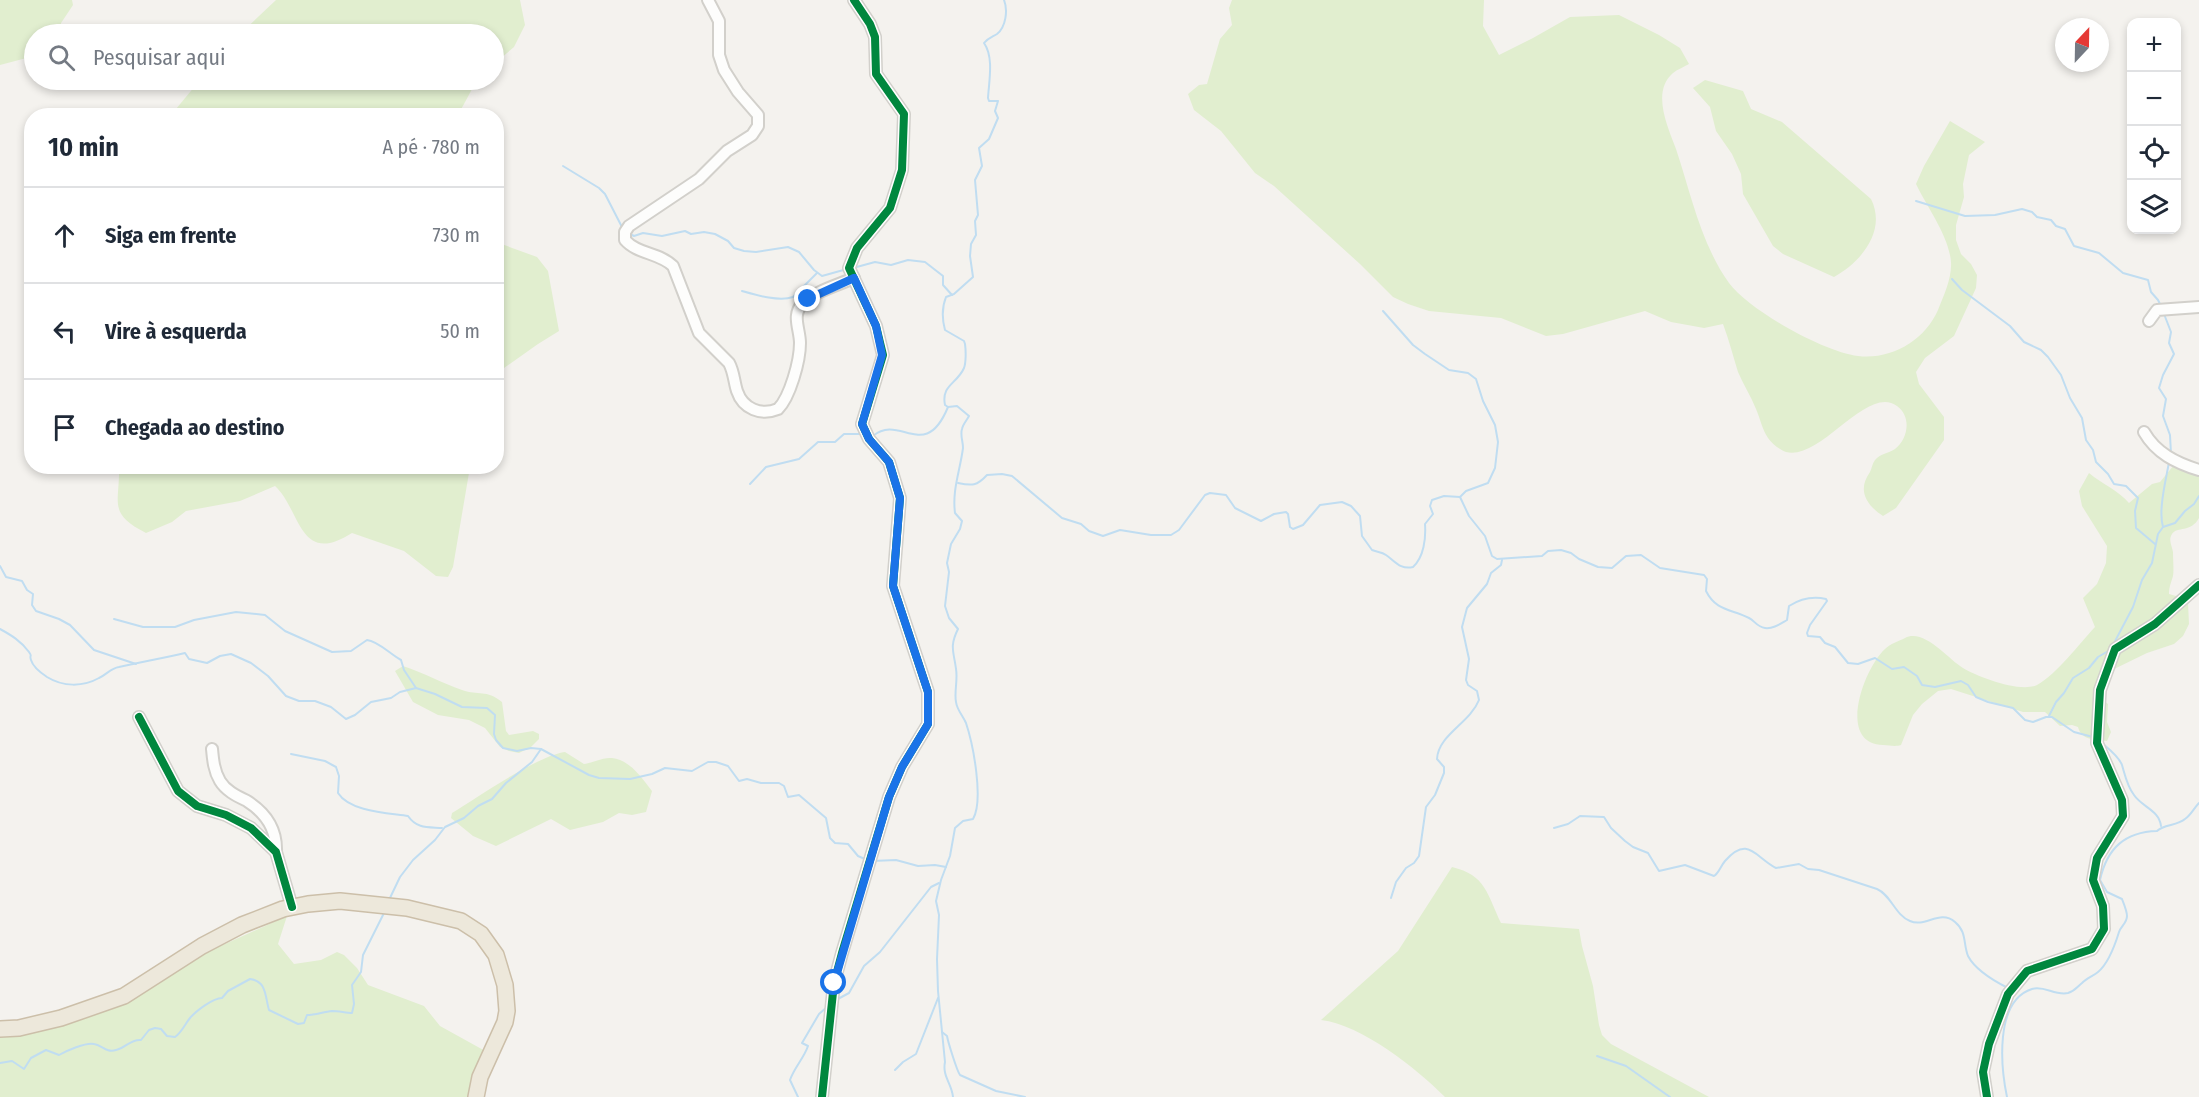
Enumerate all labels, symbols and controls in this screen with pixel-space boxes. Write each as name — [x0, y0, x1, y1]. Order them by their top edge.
north arrow — [2055, 18, 2109, 72]
map controls — [2127, 18, 2181, 234]
button: + — [2127, 18, 2181, 72]
search box — [24, 24, 504, 90]
icon: search — [45, 41, 78, 74]
text: Pesquisar aqui — [93, 44, 225, 71]
button: − — [2127, 72, 2181, 126]
button: locate — [2127, 126, 2181, 180]
text: 10 min — [48, 132, 119, 163]
text: A pé · 780 m — [382, 135, 480, 159]
button: layers — [2127, 180, 2181, 234]
icon: ahead — [48, 219, 81, 252]
text: Siga em frente — [105, 222, 236, 249]
text: 730 m — [433, 223, 480, 247]
route end — [794, 285, 820, 311]
icon: left — [48, 315, 81, 348]
text: Vire à esquerda — [105, 318, 247, 345]
text: 50 m — [440, 319, 480, 343]
icon: arrive — [48, 411, 81, 444]
text: Chegada ao destino — [105, 414, 285, 441]
route start — [820, 969, 846, 995]

